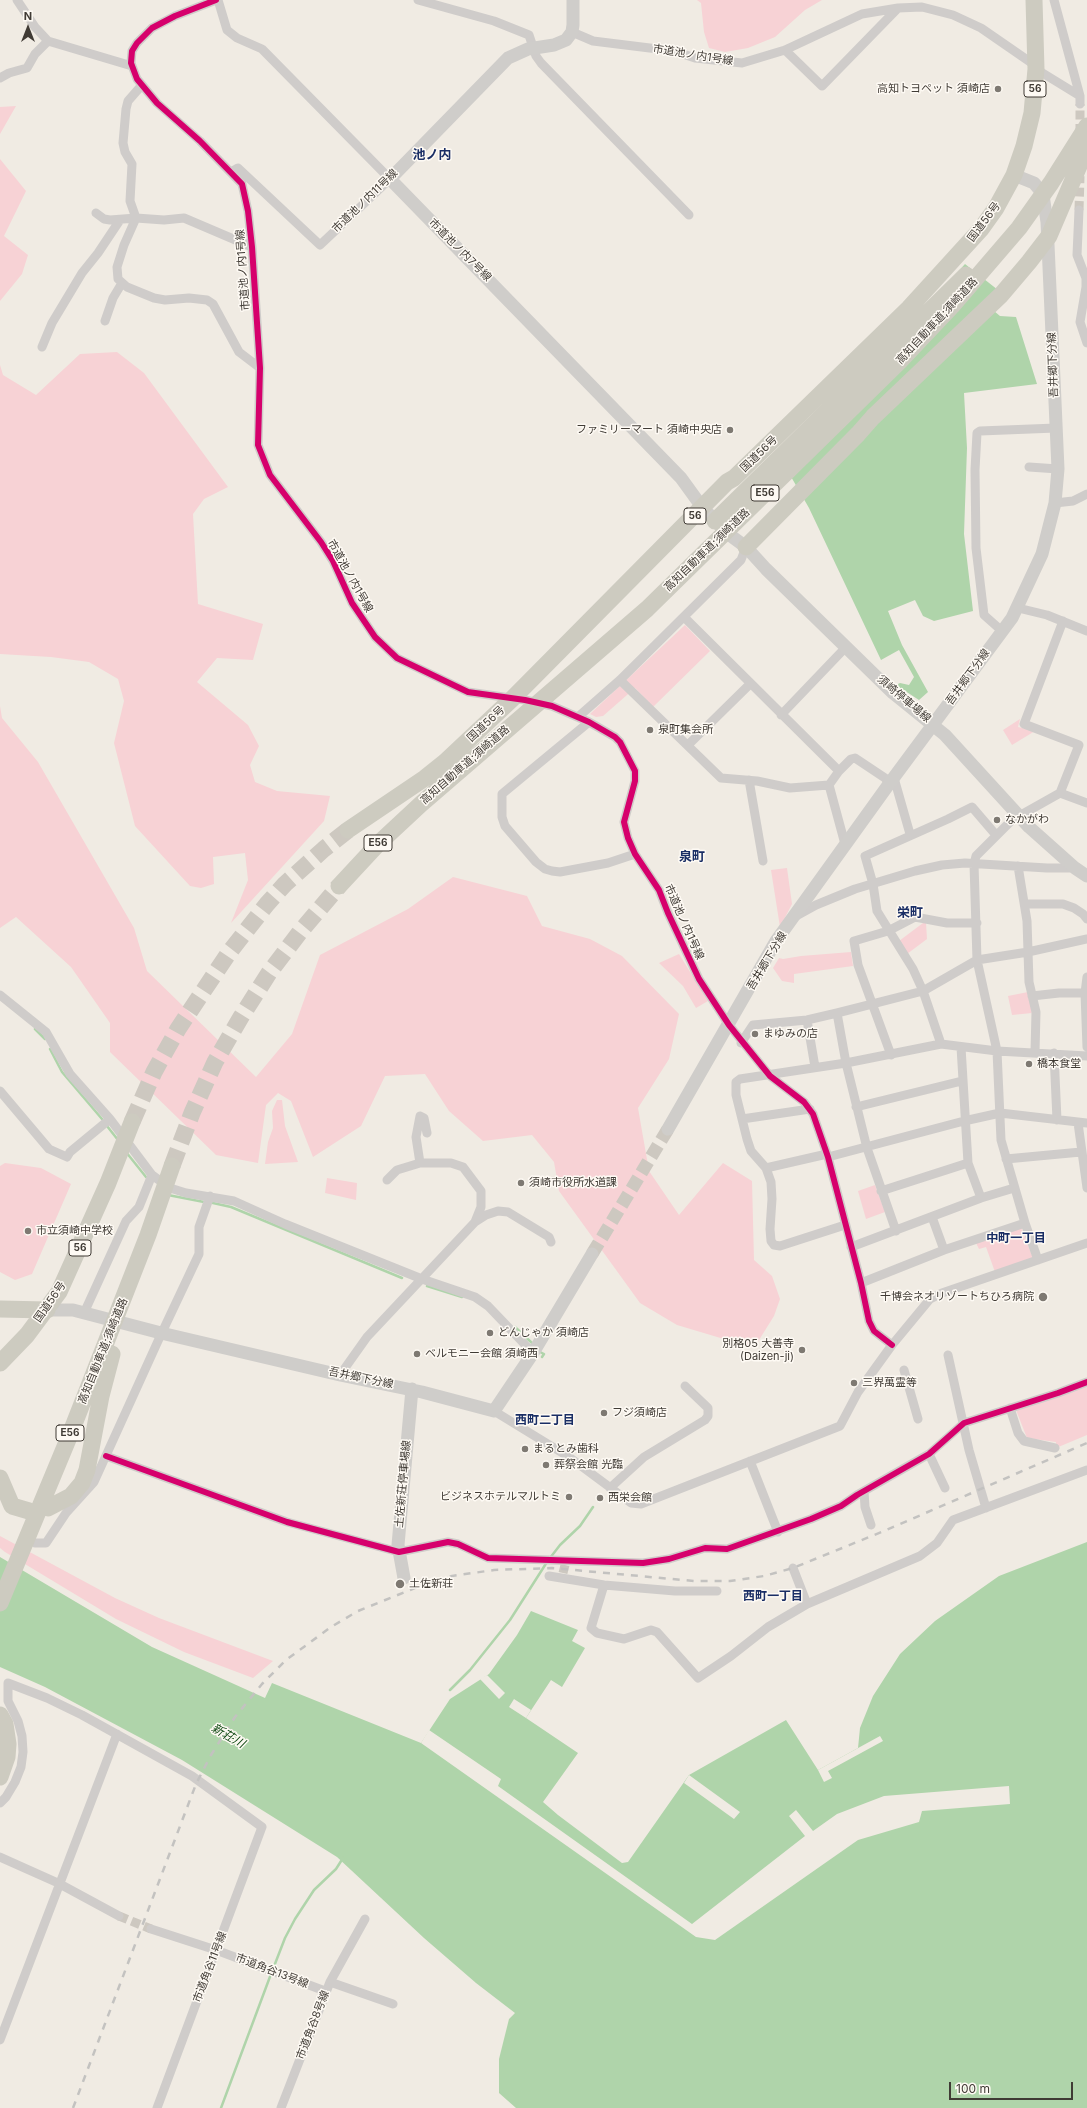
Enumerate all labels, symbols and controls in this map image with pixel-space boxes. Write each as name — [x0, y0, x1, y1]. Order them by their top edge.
north arrow — [8, 8, 48, 48]
text: N — [24, 9, 32, 23]
street label: 市道池ノ内1号線 — [652, 42, 734, 68]
road number: 56 — [1024, 81, 1046, 97]
place label: 高知トヨペット 須崎店 — [877, 82, 990, 96]
marker: 高知トヨペット 須崎店 — [993, 84, 1003, 94]
district label: 池ノ内 — [413, 147, 451, 163]
street label: 市道池ノ内11号線 — [330, 166, 400, 236]
street label: 国道56号 — [965, 199, 1003, 245]
street label: 市道池ノ内7号線 — [426, 216, 494, 284]
street label: 市道池ノ内1号線 — [234, 229, 252, 311]
street label: 高知自動車道;須崎道路 — [894, 275, 980, 367]
street label: 吾井郷下分線 — [1045, 332, 1061, 398]
place label: ファミリーマート 須崎中央店 — [576, 423, 722, 437]
marker: ファミリーマート 須崎中央店 — [725, 425, 735, 435]
street label: 国道56号 — [738, 433, 780, 475]
road number: E56 — [751, 485, 779, 501]
street label: 高知自動車道;須崎道路 — [662, 506, 752, 594]
road number: 56 — [684, 508, 706, 524]
street label: 市道池ノ内1号線 — [324, 537, 376, 615]
street label: 吾井郷下分線 — [943, 646, 993, 708]
street label: 須崎停車場線 — [874, 673, 934, 725]
street label: 国道56号 — [464, 703, 508, 745]
street label: 高知自動車道;須崎道路 — [418, 723, 512, 807]
place label: 泉町集会所 — [658, 723, 713, 737]
marker: 泉町集会所 — [645, 725, 655, 735]
place label: なかがわ — [1005, 813, 1049, 827]
marker: なかがわ — [992, 815, 1002, 825]
road number: E56 — [364, 835, 392, 851]
district label: 泉町 — [679, 849, 705, 865]
street label: 市道池ノ内1号線 — [661, 882, 707, 962]
district label: 栄町 — [897, 905, 923, 921]
street label: 吾井郷下分線 — [744, 929, 790, 993]
place label: まゆみの店 — [763, 1027, 818, 1041]
marker: まゆみの店 — [750, 1029, 760, 1039]
place label: 橋本食堂 — [1037, 1057, 1081, 1071]
marker: 橋本食堂 — [1024, 1059, 1034, 1069]
place label: 須崎市役所水道課 — [529, 1176, 617, 1190]
marker: 須崎市役所水道課 — [516, 1178, 526, 1188]
place label: 市立須崎中学校 — [36, 1224, 113, 1238]
marker: 市立須崎中学校 — [23, 1226, 33, 1236]
district label: 中町一丁目 — [986, 1231, 1046, 1245]
road number: 56 — [69, 1240, 91, 1256]
street label: 国道56号 — [31, 1279, 69, 1325]
place label: 千博会ネオリゾートちひろ病院 — [880, 1290, 1034, 1304]
marker: 千博会ネオリゾートちひろ病院 — [1037, 1291, 1049, 1303]
street label: 高知自動車道;須崎道路 — [76, 1296, 130, 1406]
place label: どんじゃか 須崎店 — [498, 1326, 589, 1340]
marker: どんじゃか 須崎店 — [485, 1328, 495, 1338]
place label: 別格05 大善寺 (Daizen-ji) — [722, 1337, 794, 1363]
marker: 別格05 大善寺 (Daizen-ji) — [797, 1345, 807, 1355]
place label: ベルモニー会館 須崎西 — [425, 1347, 538, 1361]
marker: ベルモニー会館 須崎西 — [412, 1349, 422, 1359]
street label: 吾井郷下分線 — [327, 1365, 395, 1391]
place label: 三界萬霊等 — [862, 1376, 917, 1390]
marker: 三界萬霊等 — [849, 1378, 859, 1388]
place label: フジ須崎店 — [612, 1406, 667, 1420]
marker: フジ須崎店 — [599, 1408, 609, 1418]
district label: 西町二丁目 — [515, 1413, 575, 1427]
road number: E56 — [56, 1425, 84, 1441]
street label: 土佐新荘停車場線 — [393, 1440, 413, 1528]
place label: まるとみ歯科 — [533, 1442, 599, 1456]
marker: まるとみ歯科 — [520, 1444, 530, 1454]
place label: 葬祭会館 光臨 — [554, 1458, 623, 1472]
marker: 葬祭会館 光臨 — [541, 1460, 551, 1470]
place label: ビジネスホテルマルトミ — [440, 1490, 561, 1504]
place label: 西栄会館 — [608, 1491, 652, 1505]
marker: ビジネスホテルマルトミ — [564, 1492, 574, 1502]
marker: 西栄会館 — [595, 1493, 605, 1503]
place label: 土佐新荘 — [409, 1577, 453, 1591]
marker: 土佐新荘 — [394, 1578, 406, 1590]
district label: 西町一丁目 — [743, 1589, 803, 1603]
water label: 新荘川 — [209, 1721, 247, 1751]
street label: 市道角谷11号線 — [190, 1930, 230, 2004]
street label: 市道角谷13号線 — [234, 1951, 310, 1991]
street label: 市道角谷8号線 — [294, 1989, 332, 2061]
scale bar — [951, 2074, 1075, 2100]
text: 100 m — [956, 2081, 990, 2096]

